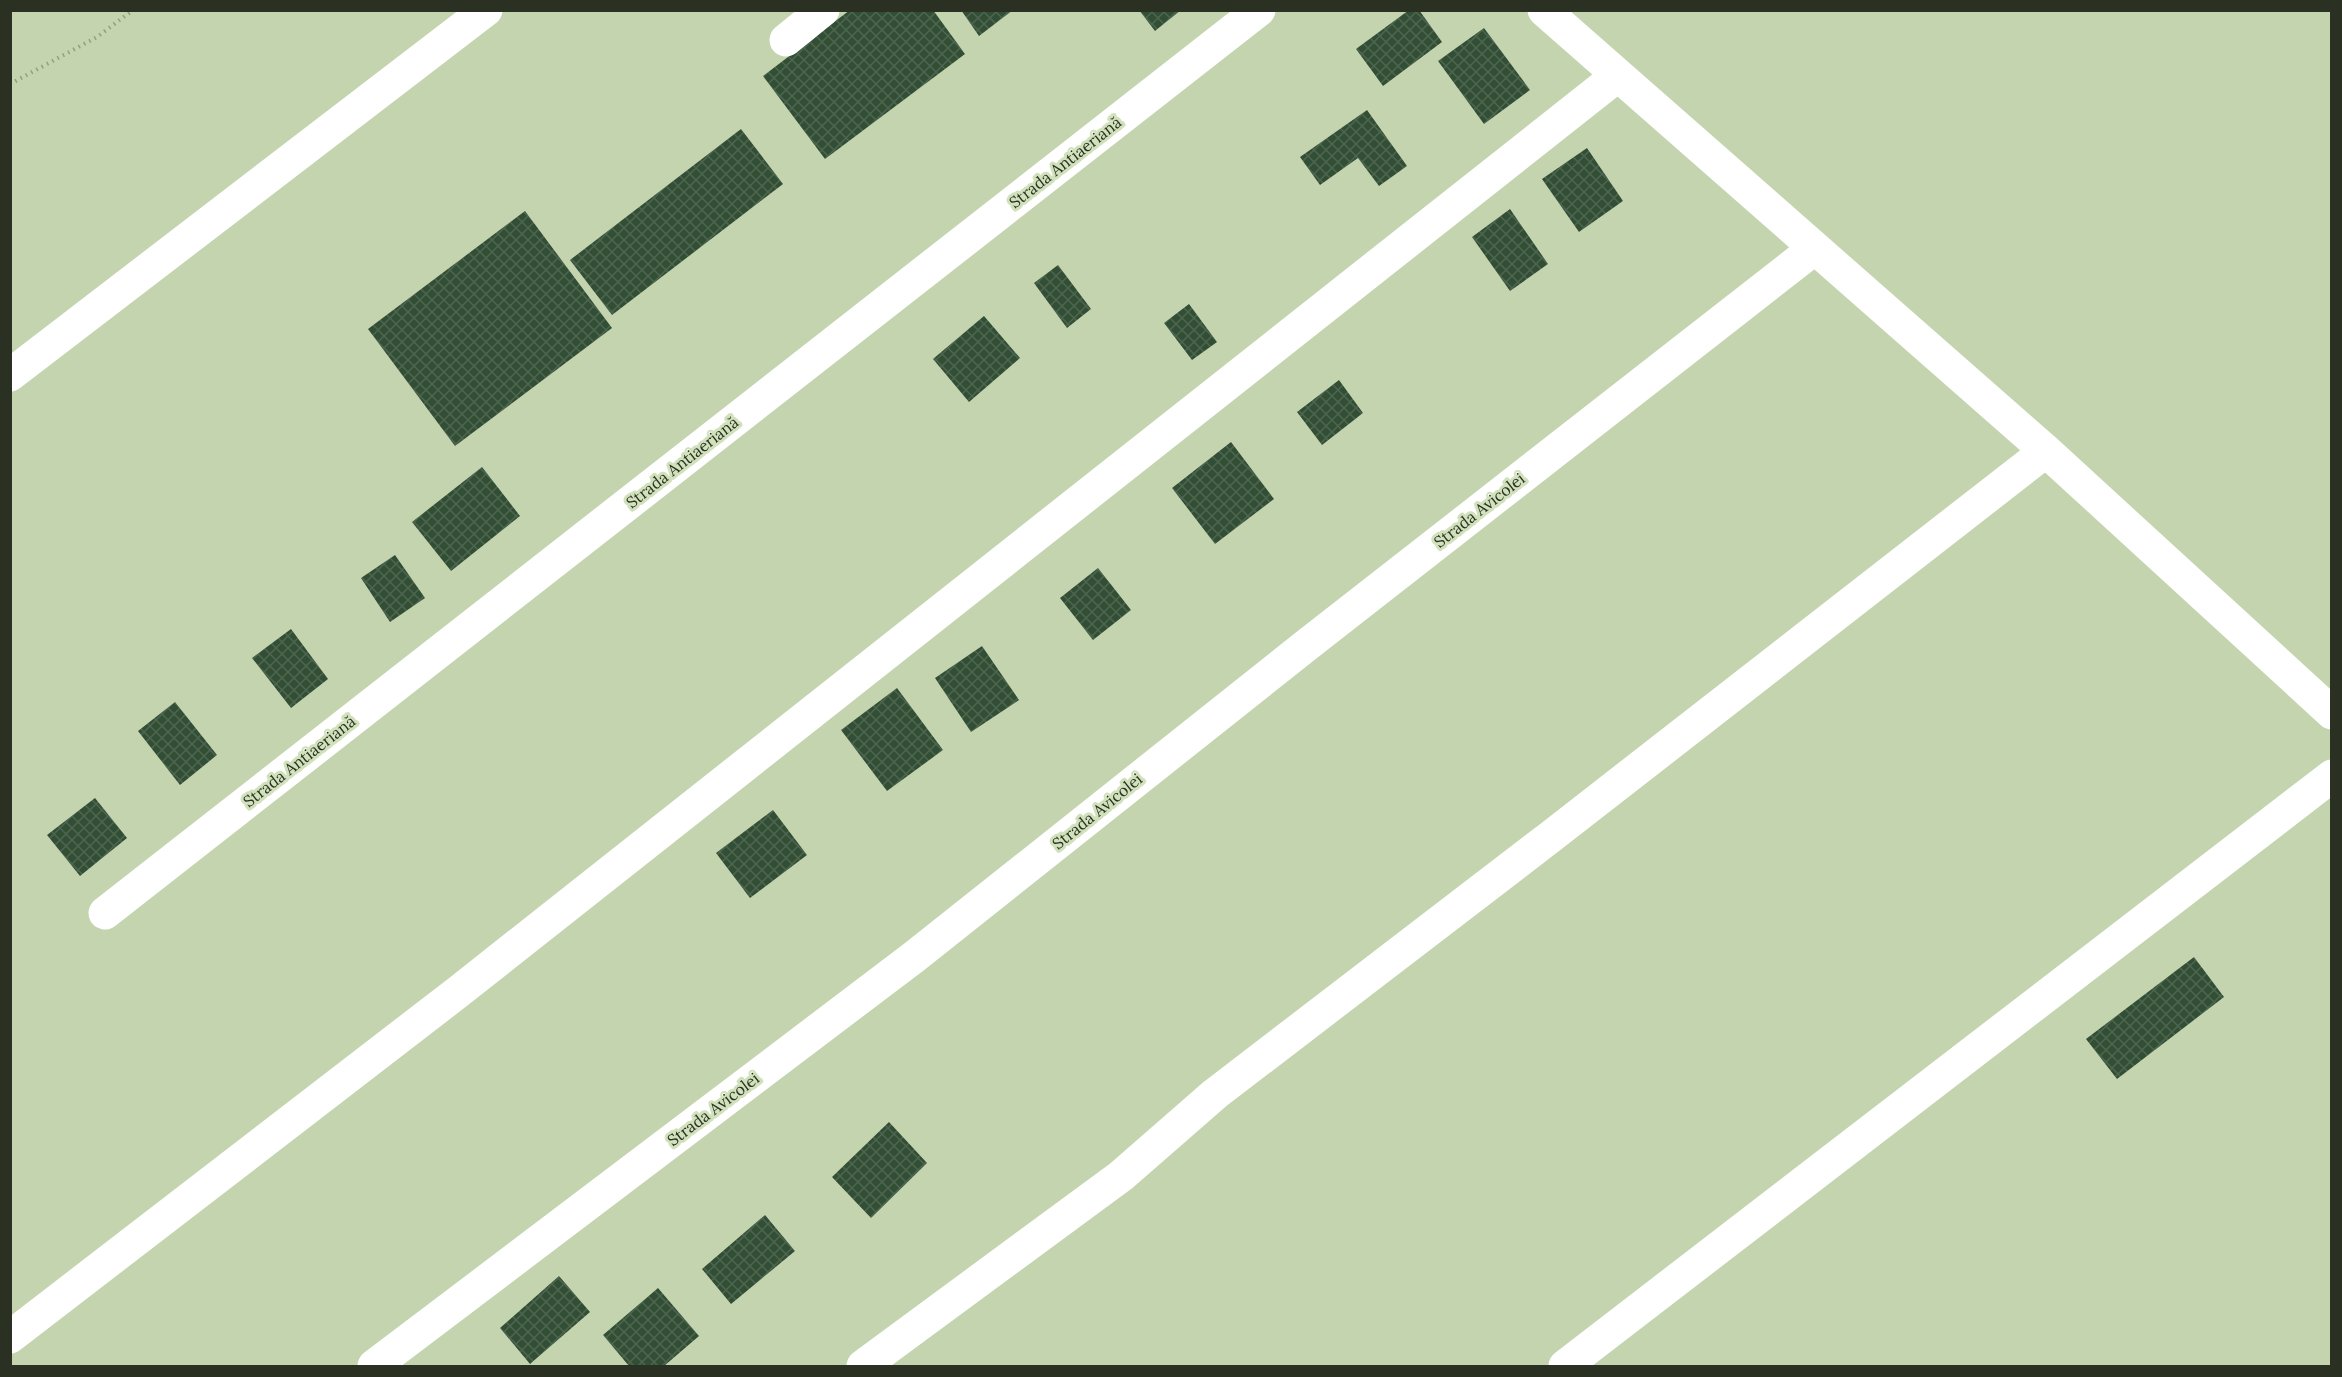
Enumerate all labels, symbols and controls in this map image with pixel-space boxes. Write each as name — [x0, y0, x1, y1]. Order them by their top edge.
street label: Strada Antiaeriană — [1005, 112, 1125, 212]
street label: Strada Antiaeriană — [622, 412, 742, 512]
street label: Strada Avicolei — [1430, 468, 1528, 552]
street label: Strada Antiaeriană — [239, 711, 359, 811]
street label: Strada Avicolei — [1048, 769, 1146, 853]
street label: Strada Avicolei — [663, 1068, 763, 1150]

